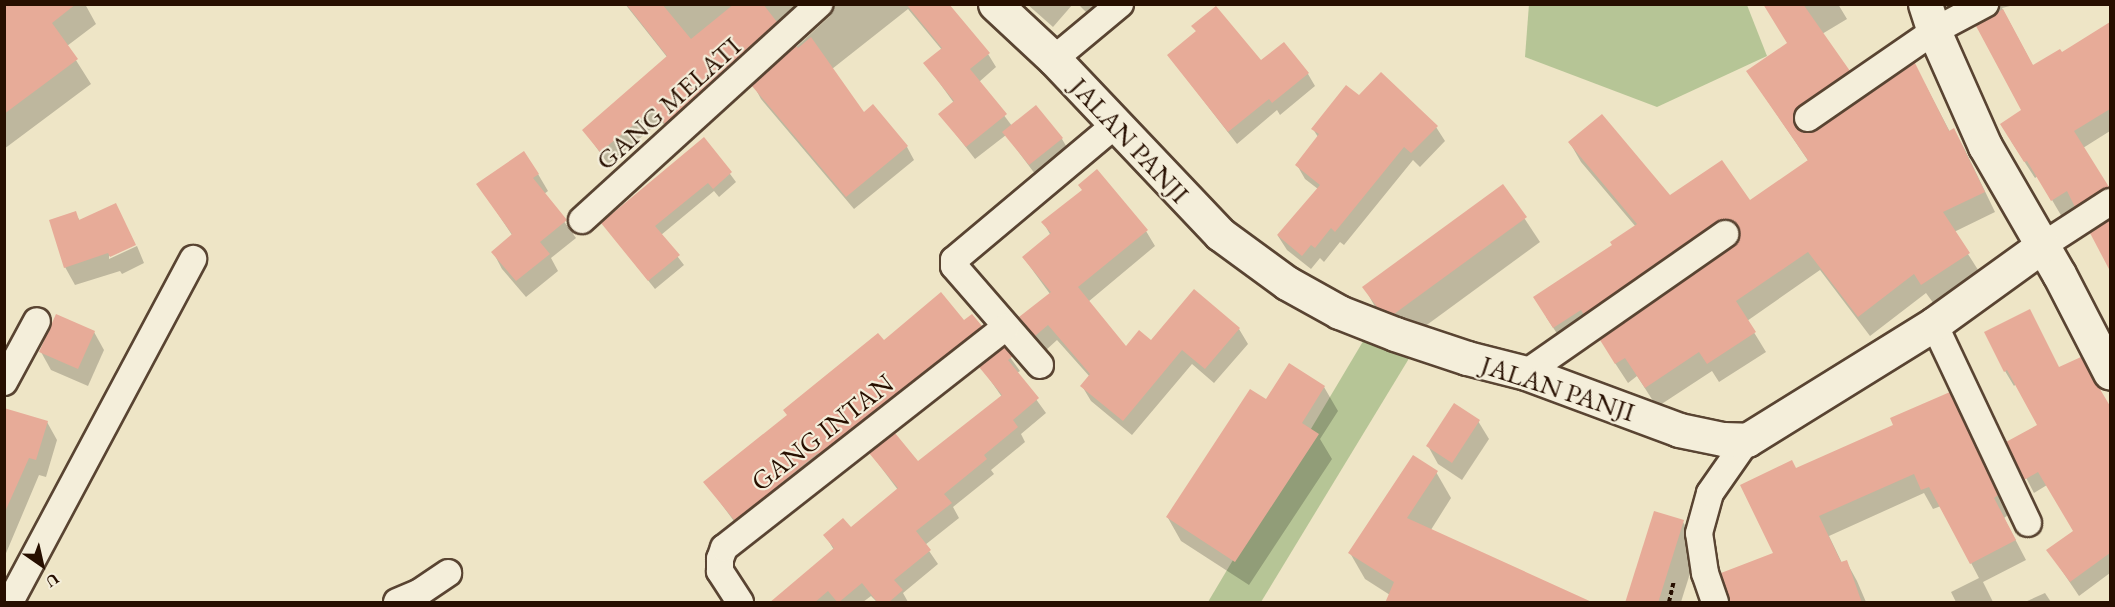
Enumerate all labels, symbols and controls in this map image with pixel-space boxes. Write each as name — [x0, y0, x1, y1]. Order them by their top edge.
street label: GANG MELATI — [589, 30, 747, 176]
street label: JALAN PANJI — [1064, 70, 1196, 210]
street label: JALAN PANJI — [1477, 348, 1639, 428]
street label: GANG INTAN — [745, 367, 899, 497]
north arrow — [12, 535, 72, 595]
text: U — [42, 568, 63, 592]

